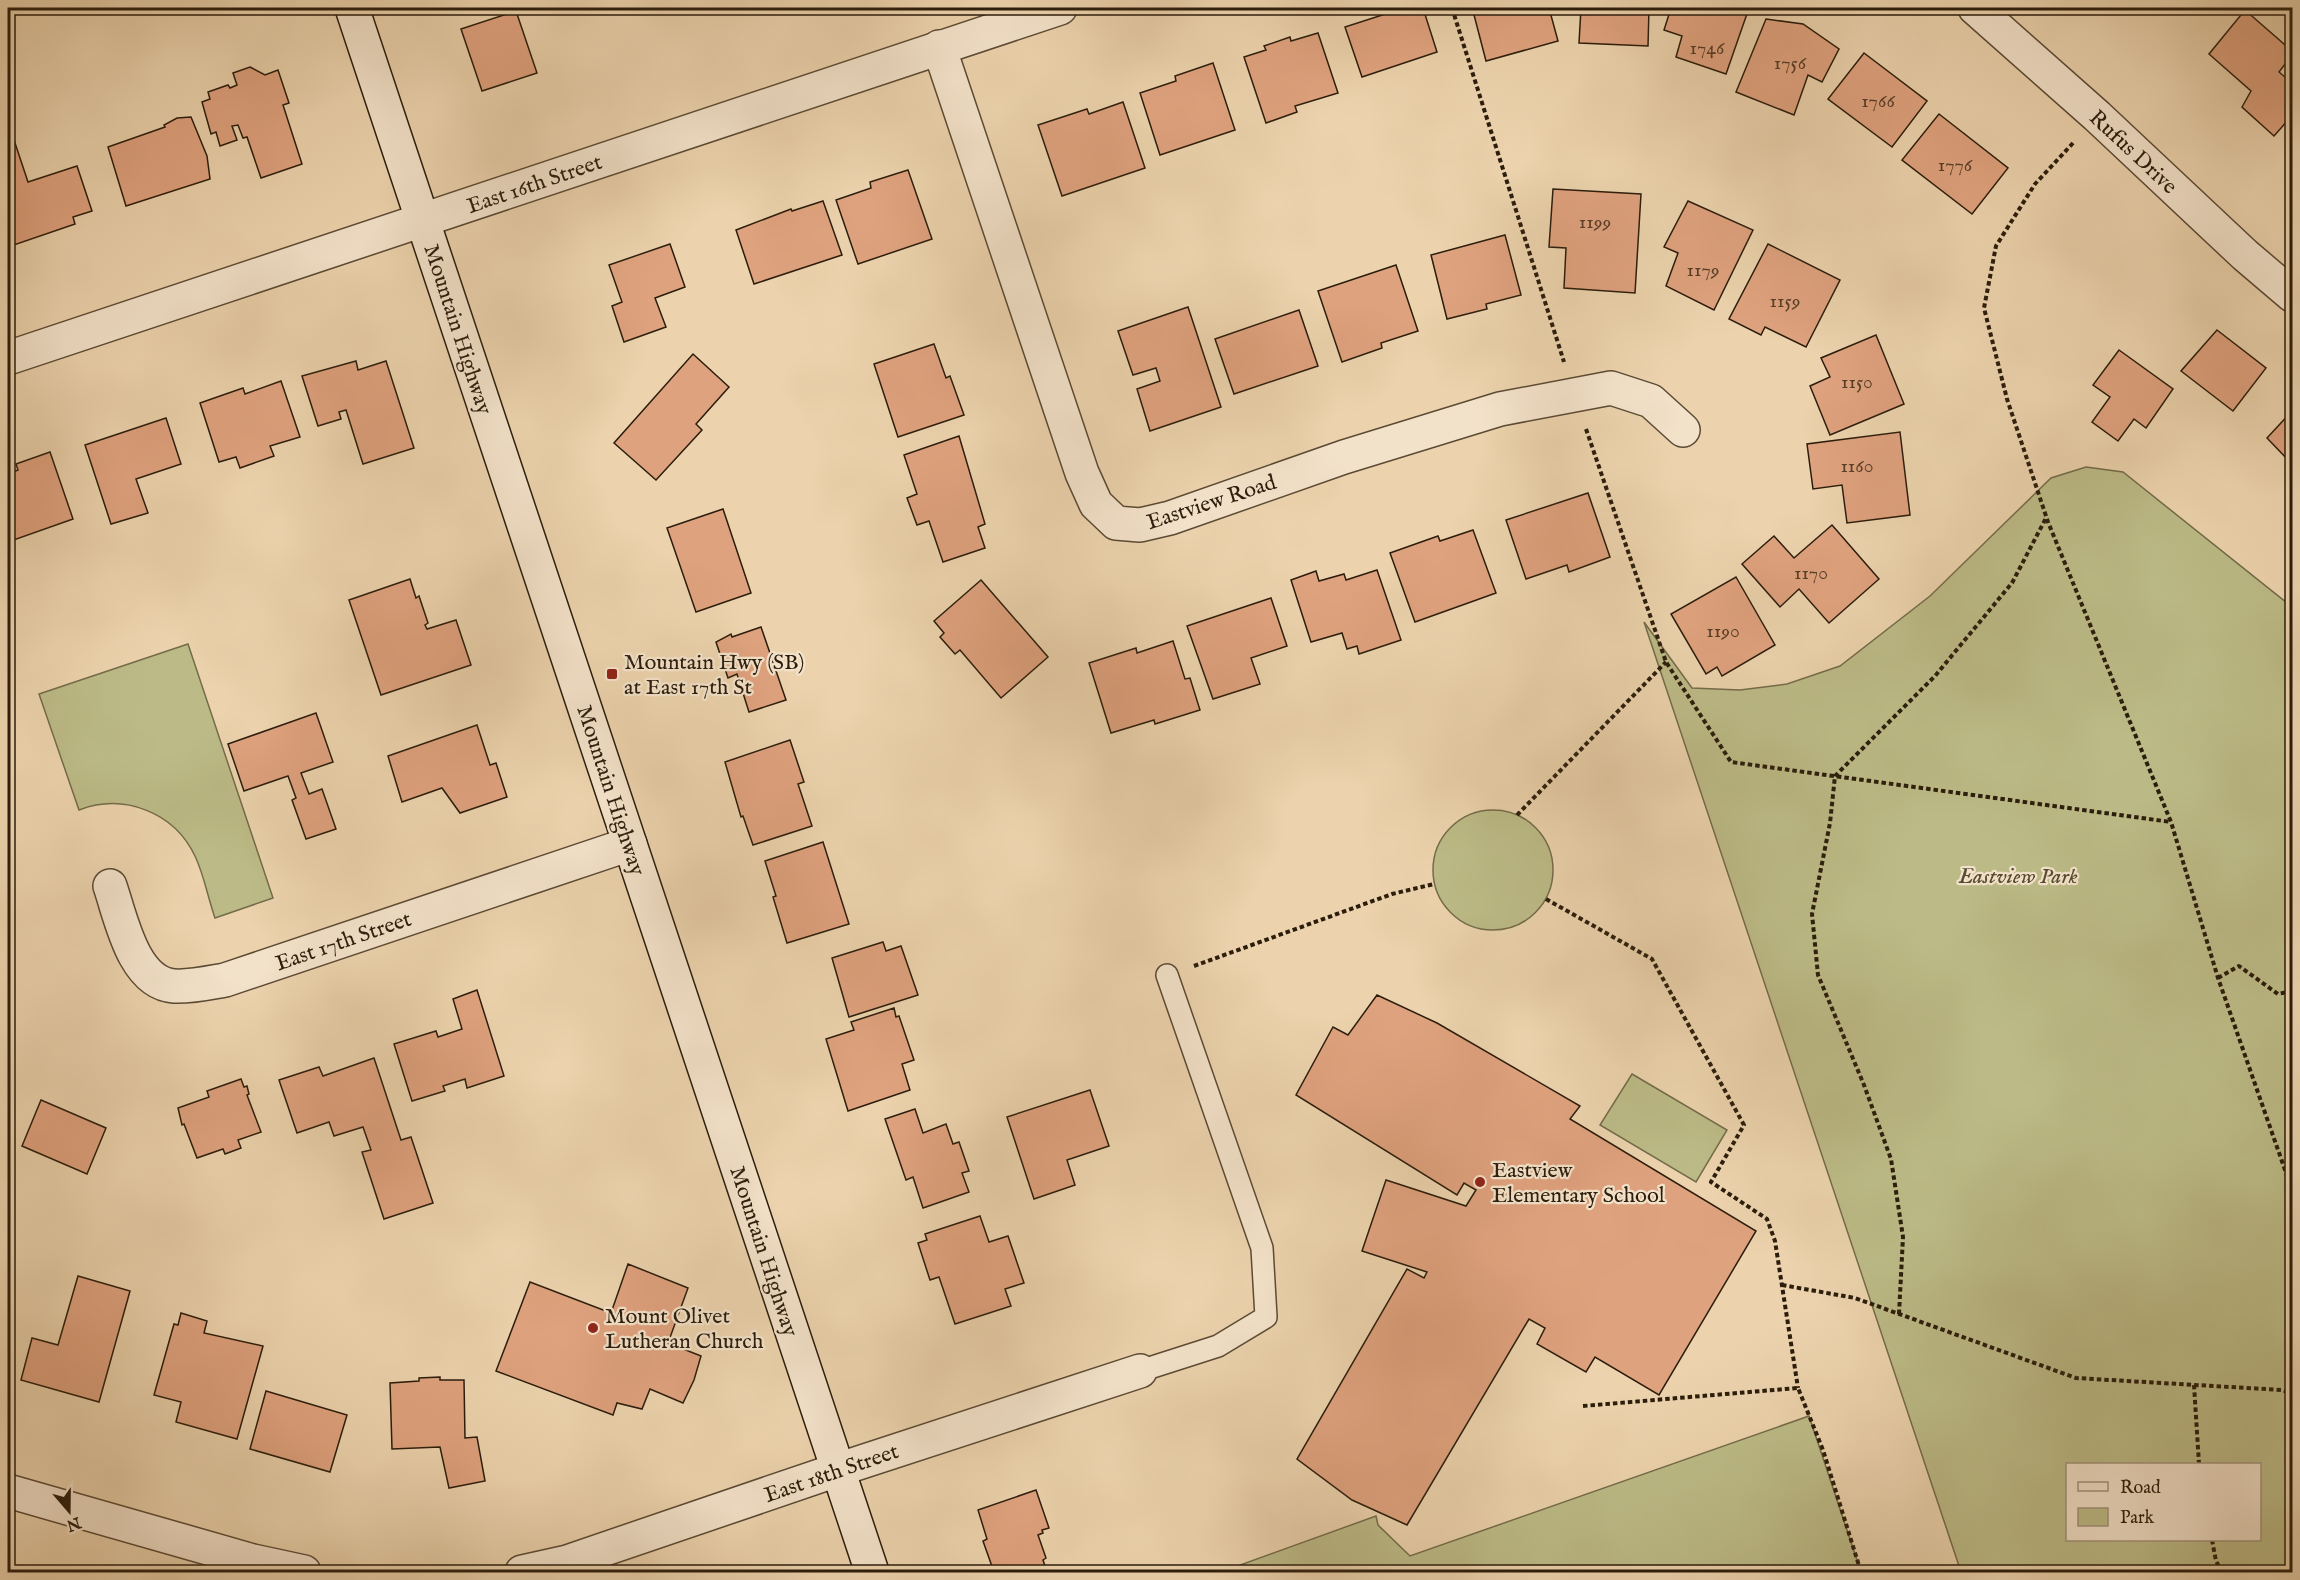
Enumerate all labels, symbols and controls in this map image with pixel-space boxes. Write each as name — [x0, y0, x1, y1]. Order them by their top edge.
house number: 1746 — [1690, 36, 1725, 61]
house number: 1756 — [1774, 51, 1807, 76]
house number: 1766 — [1861, 89, 1895, 114]
street label: Rufus Drive — [2082, 104, 2183, 201]
street label: East 16th Street — [463, 149, 606, 221]
house number: 1776 — [1938, 153, 1973, 178]
house number: 1199 — [1579, 210, 1611, 235]
street label: Mountain Highway — [416, 241, 498, 418]
house number: 1179 — [1687, 258, 1720, 283]
house number: 1159 — [1770, 289, 1800, 314]
house number: 1150 — [1841, 370, 1873, 395]
house number: 1160 — [1840, 454, 1874, 479]
street label: Eastview Road — [1143, 469, 1280, 537]
house number: 1170 — [1794, 561, 1828, 586]
house number: 1190 — [1706, 619, 1740, 644]
place label: Mountain Hwy (SB) at East 17th St — [624, 649, 804, 702]
marker: Mountain Hwy (SB) at East 17th St — [605, 667, 619, 681]
street label: Mountain Highway — [569, 702, 651, 879]
park label: Eastview Park — [1957, 863, 2078, 891]
street label: East 17th Street — [272, 905, 416, 978]
place label: Eastview Elementary School — [1492, 1157, 1665, 1210]
street label: Mountain Highway — [722, 1163, 804, 1340]
marker: Eastview Elementary School — [1473, 1175, 1487, 1189]
place label: Mount Olivet Lutheran Church — [605, 1303, 764, 1356]
marker: Mount Olivet Lutheran Church — [586, 1321, 600, 1335]
street label: East 18th Street — [761, 1438, 903, 1510]
legend — [2066, 1463, 2261, 1541]
text: Road — [2120, 1477, 2161, 1500]
north arrow — [39, 1481, 99, 1541]
text: Park — [2120, 1507, 2155, 1530]
text: N — [63, 1511, 84, 1535]

